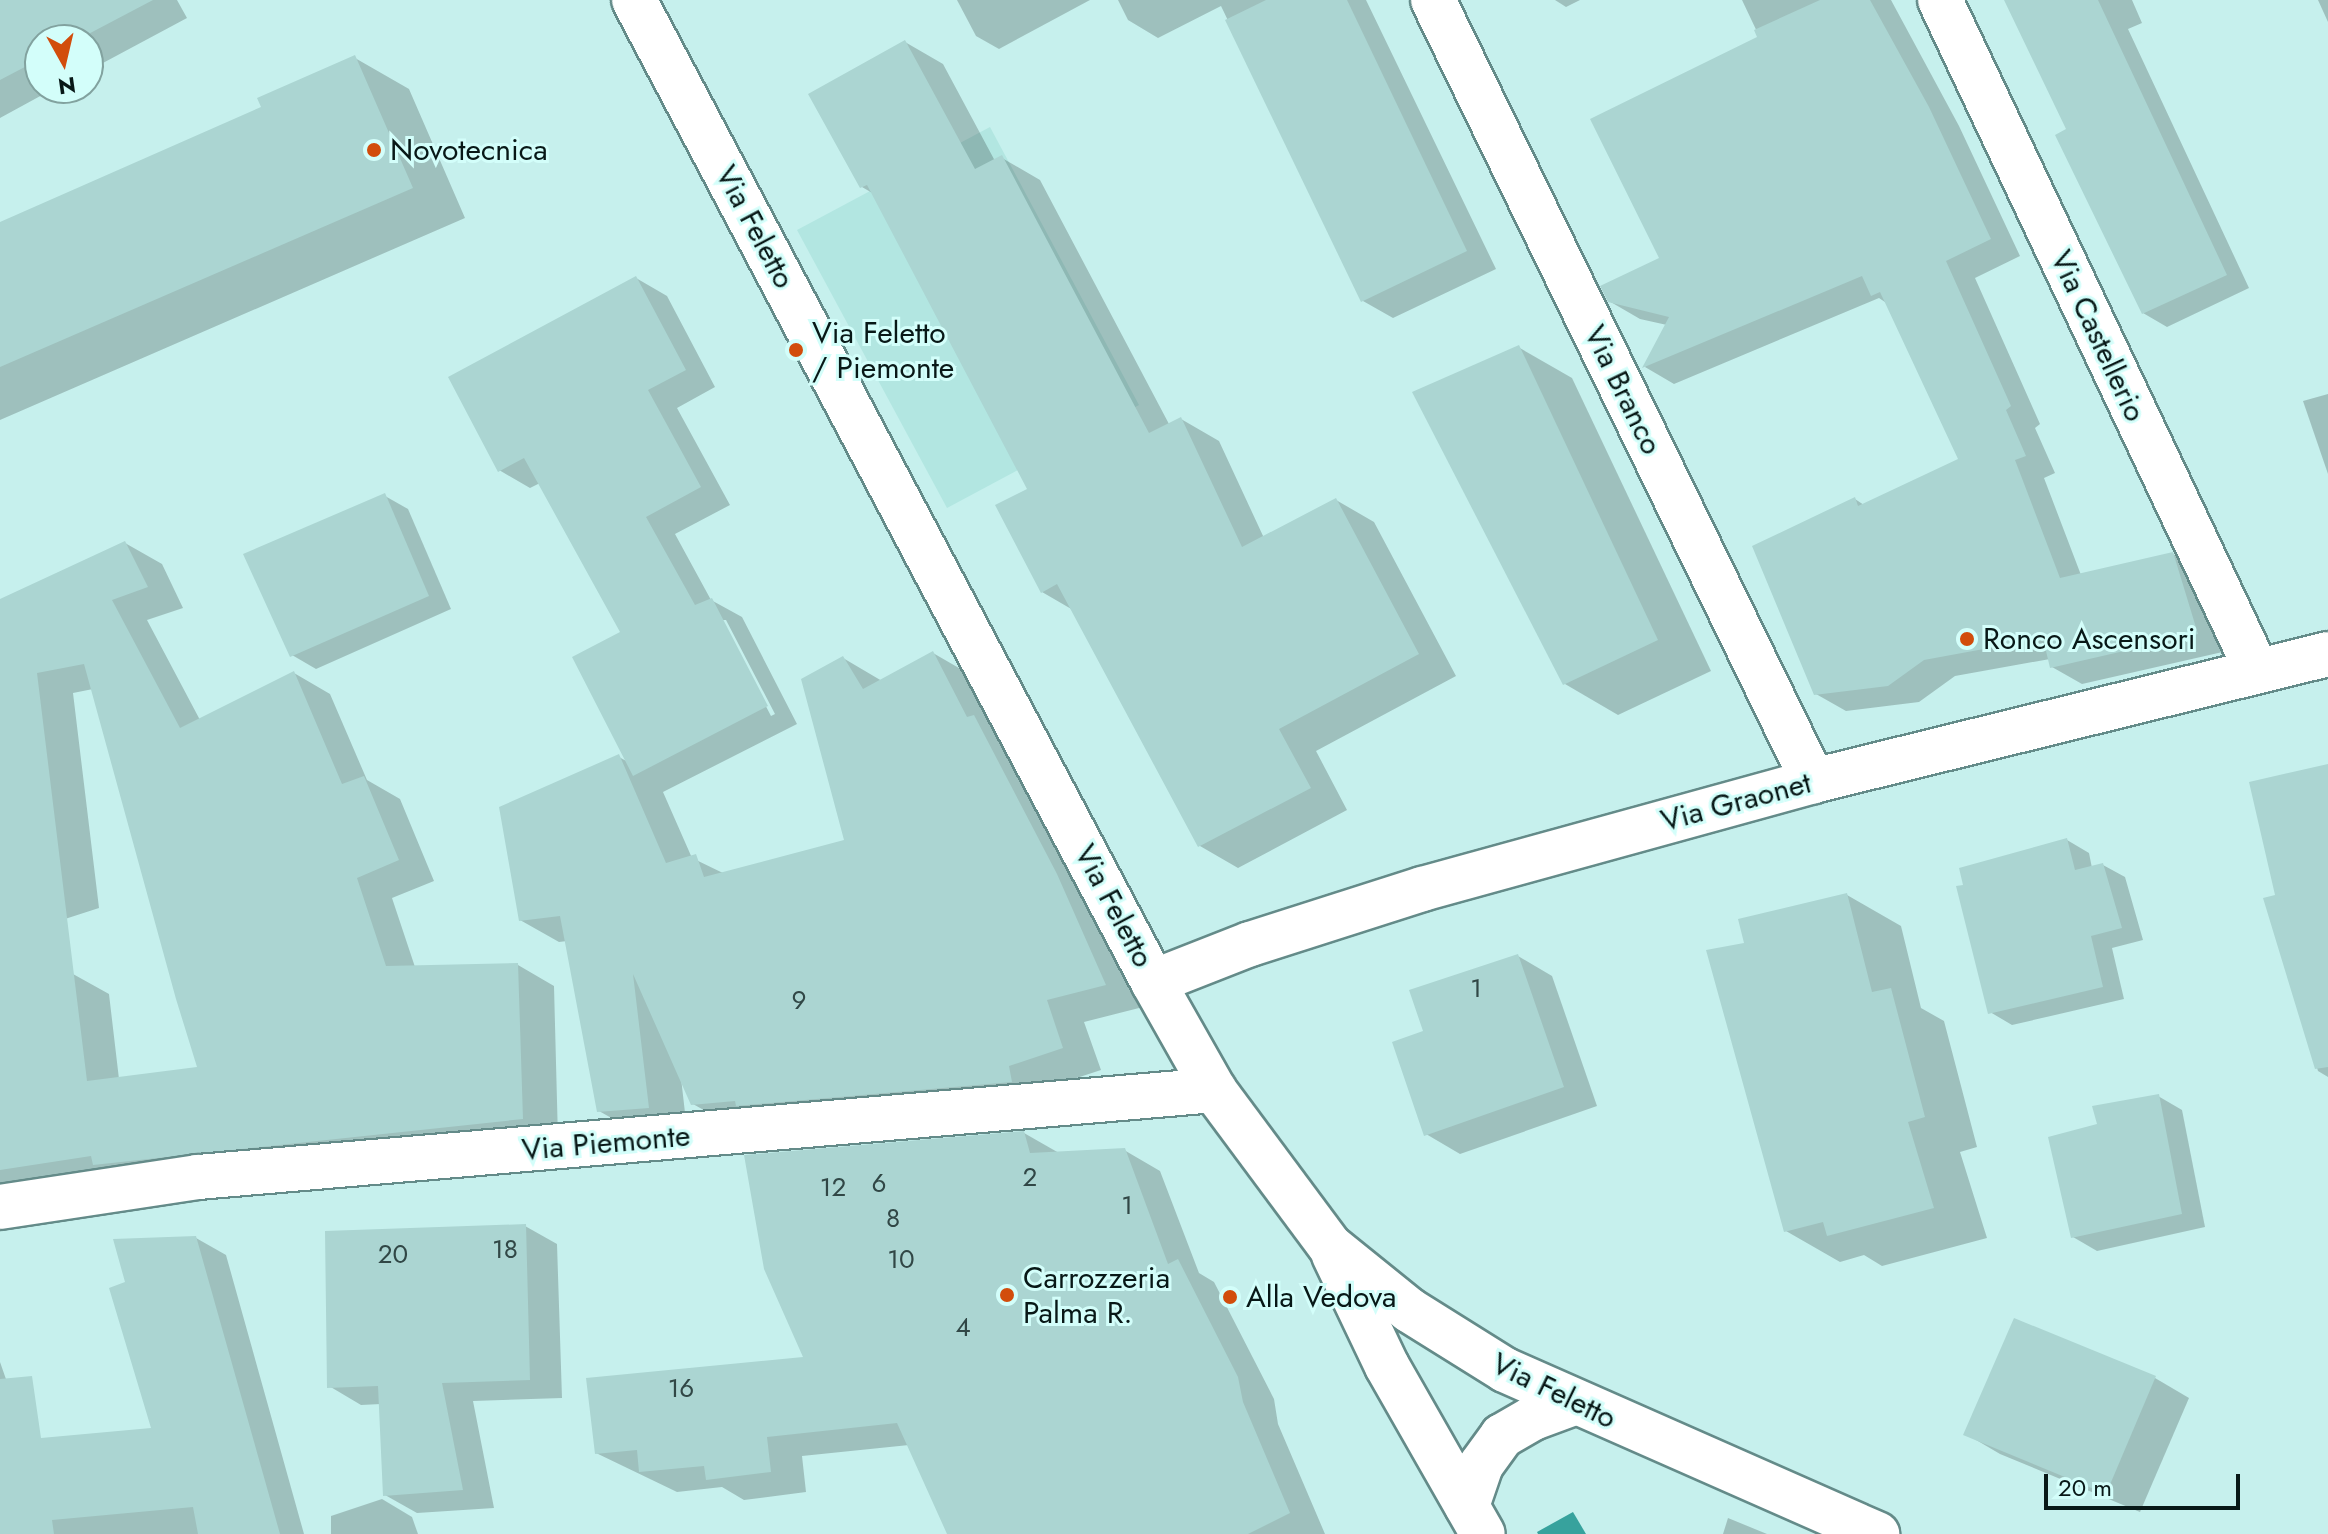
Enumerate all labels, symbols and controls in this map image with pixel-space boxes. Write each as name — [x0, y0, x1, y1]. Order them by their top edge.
north arrow — [24, 24, 104, 104]
text: N — [56, 69, 78, 103]
place label: Novotecnica — [390, 132, 548, 168]
marker: Novotecnica — [365, 141, 383, 159]
street label: Via Feletto — [708, 160, 802, 294]
street label: Via Castellerio — [2043, 245, 2153, 427]
place label: Via Feletto / Piemonte — [812, 315, 954, 386]
street label: Via Branco — [1576, 320, 1670, 460]
marker: Via Feletto / Piemonte — [787, 341, 805, 359]
place label: Ronco Ascensori — [1983, 621, 2196, 657]
marker: Ronco Ascensori — [1958, 630, 1976, 648]
street label: Via Graonet — [1657, 765, 1815, 839]
street label: Via Feletto — [1067, 839, 1161, 973]
house number: 1 — [1470, 973, 1482, 1005]
house number: 9 — [792, 985, 806, 1017]
street label: Via Piemonte — [520, 1118, 692, 1168]
house number: 2 — [1023, 1162, 1037, 1194]
house number: 6 — [872, 1168, 886, 1200]
house number: 12 — [820, 1172, 846, 1204]
house number: 1 — [1121, 1190, 1133, 1222]
house number: 8 — [886, 1203, 900, 1235]
house number: 18 — [492, 1234, 518, 1266]
house number: 20 — [378, 1239, 408, 1271]
house number: 10 — [887, 1244, 915, 1276]
place label: Carrozzeria Palma R. — [1023, 1260, 1170, 1330]
place label: Alla Vedova — [1246, 1279, 1397, 1315]
marker: Carrozzeria Palma R. — [998, 1286, 1016, 1304]
marker: Alla Vedova — [1221, 1288, 1239, 1306]
house number: 4 — [955, 1312, 971, 1344]
street label: Via Feletto — [1486, 1346, 1622, 1436]
house number: 16 — [668, 1373, 694, 1405]
scale bar — [2048, 1458, 2244, 1508]
text: 20 m — [2058, 1470, 2112, 1505]

